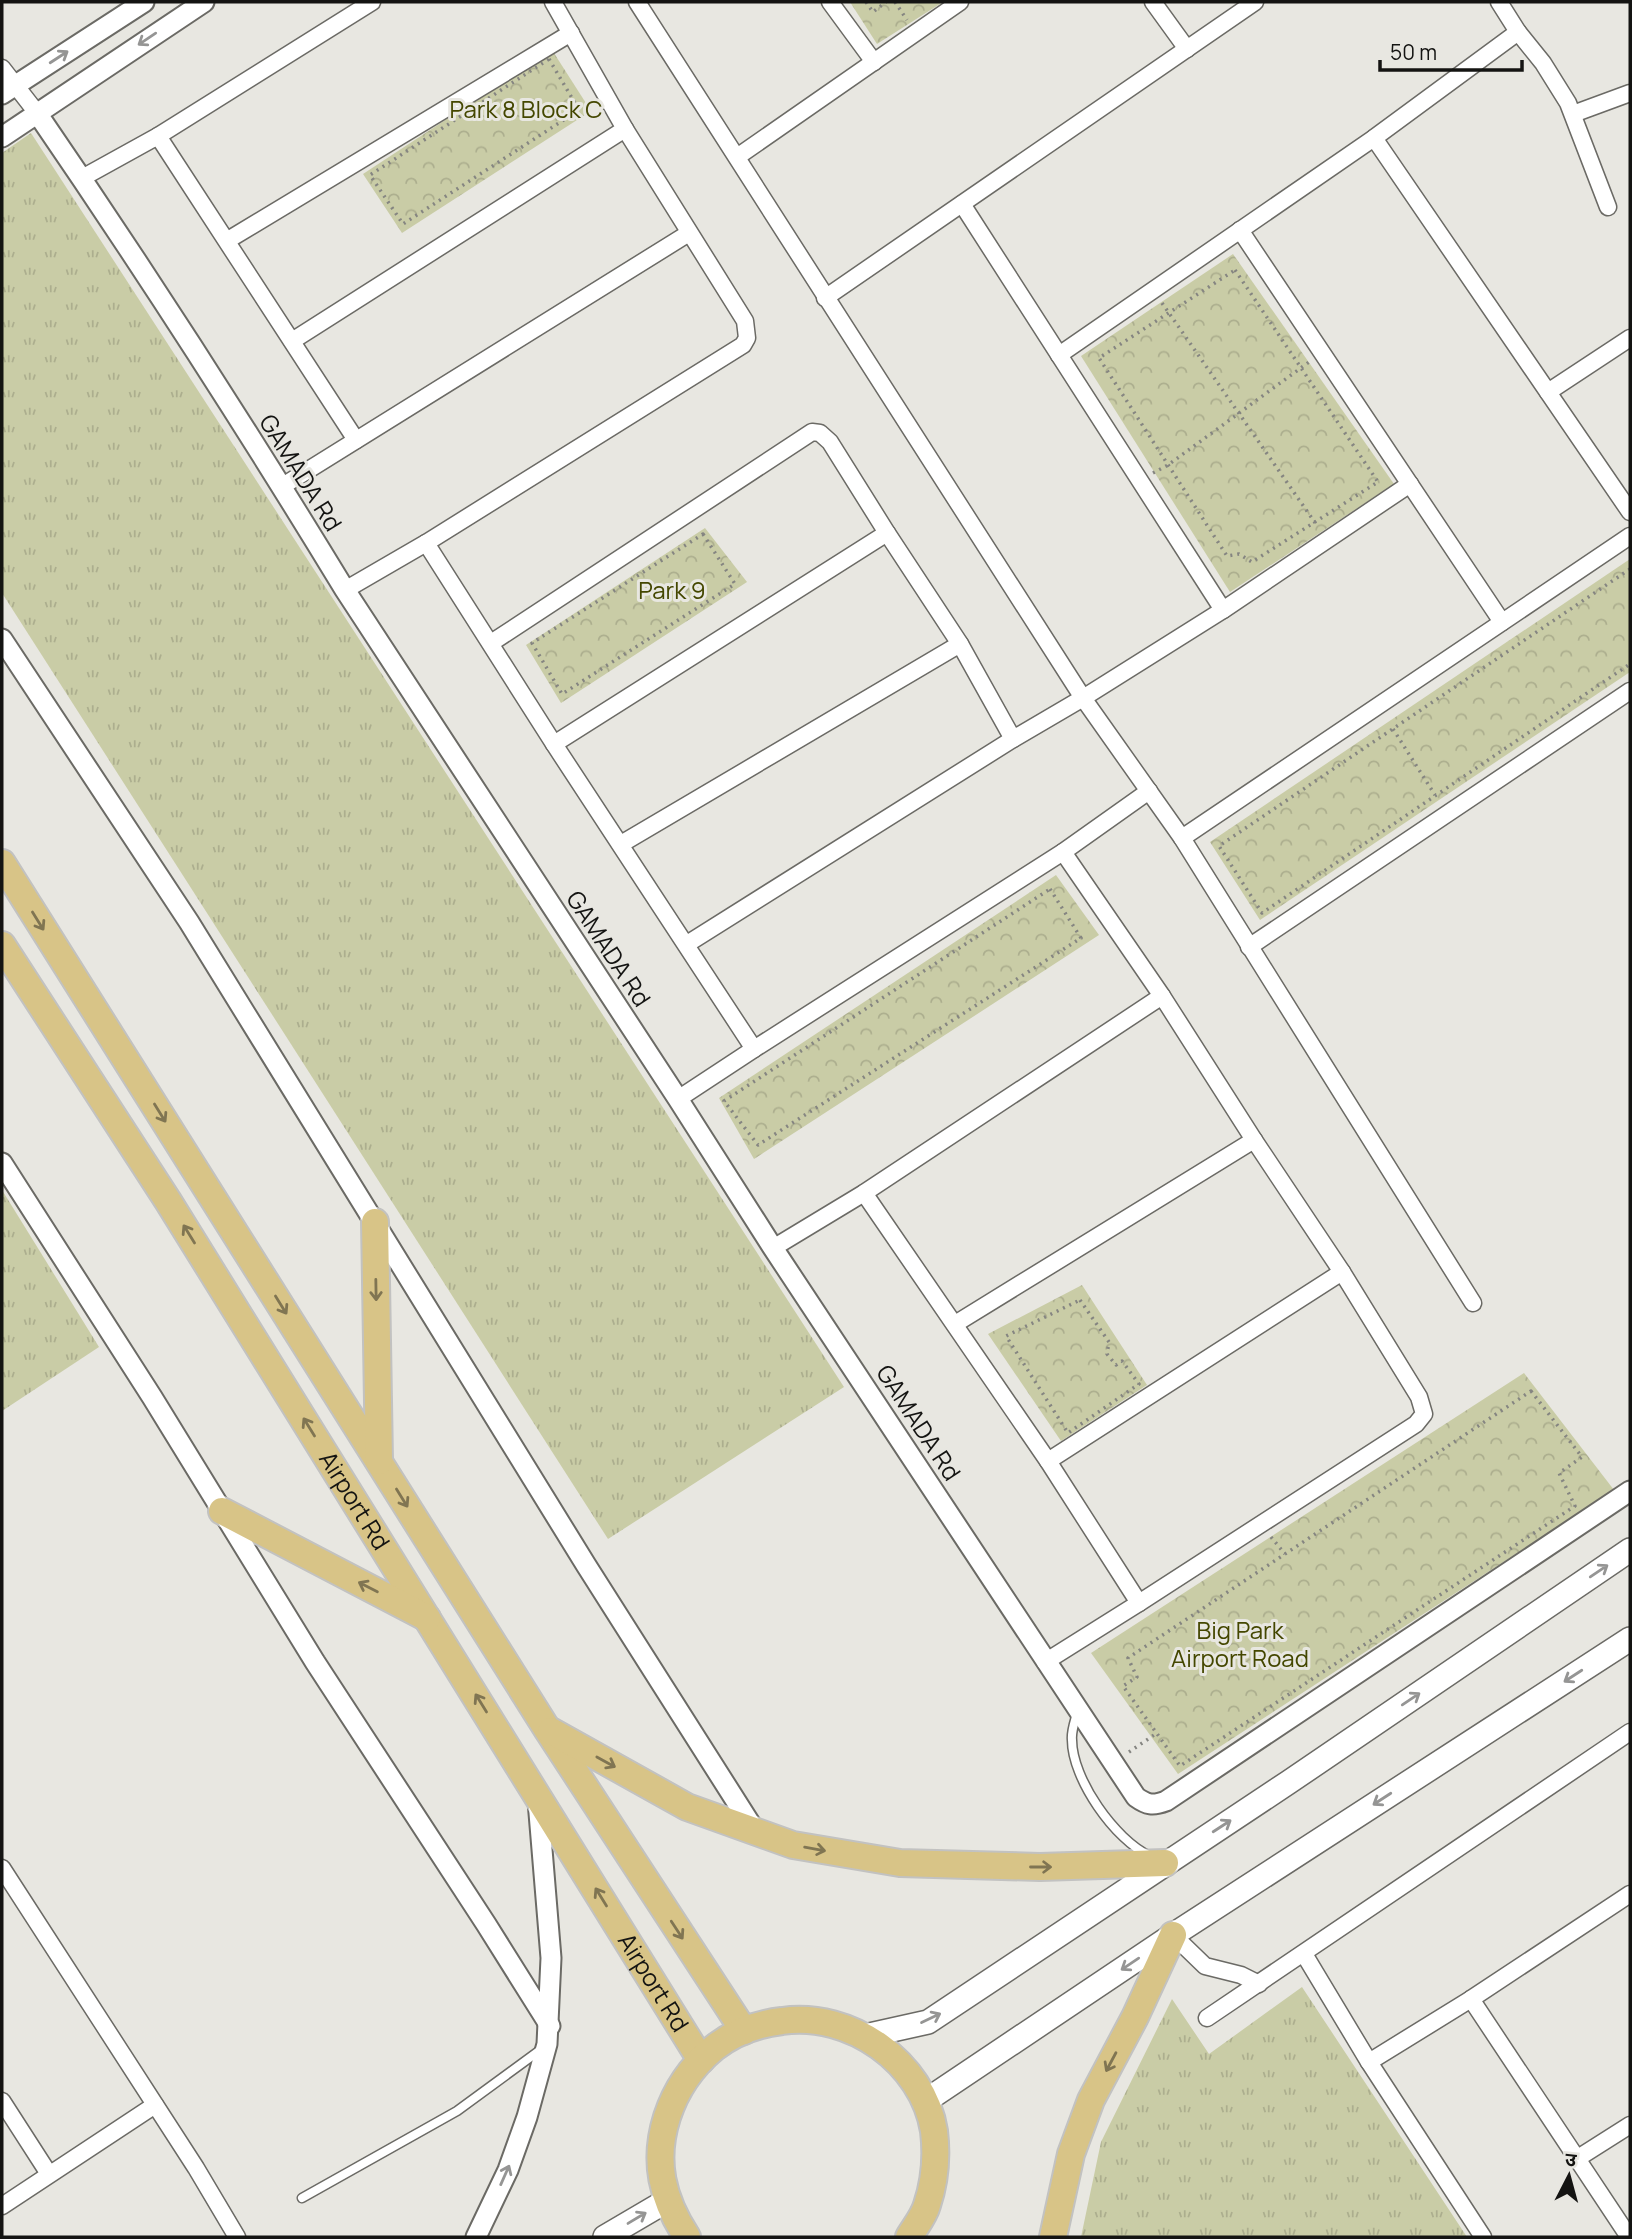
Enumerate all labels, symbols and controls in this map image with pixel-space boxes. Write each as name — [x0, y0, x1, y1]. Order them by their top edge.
scale bar — [1380, 28, 1522, 72]
one-way arrow — [138, 32, 157, 46]
text: 50 m — [1390, 38, 1437, 66]
one-way arrow — [49, 50, 68, 64]
park label: Park 8 Block C — [449, 92, 603, 125]
street label: GAMADA Rd — [252, 407, 350, 537]
park label: Park 9 — [638, 573, 706, 606]
street label: GAMADA Rd — [559, 884, 659, 1013]
one-way arrow — [32, 910, 46, 930]
one-way arrow — [152, 1103, 167, 1122]
one-way arrow — [182, 1224, 196, 1244]
one-way arrow — [369, 1278, 383, 1301]
one-way arrow — [275, 1295, 289, 1315]
street label: GAMADA Rd — [869, 1358, 969, 1487]
one-way arrow — [302, 1418, 316, 1438]
street label: Airport Rd — [312, 1444, 398, 1556]
one-way arrow — [395, 1488, 409, 1508]
one-way arrow — [1589, 1564, 1608, 1578]
one-way arrow — [358, 1580, 379, 1594]
park label: Big Park Airport Road — [1171, 1613, 1309, 1674]
one-way arrow — [1564, 1668, 1583, 1683]
one-way arrow — [1401, 1692, 1420, 1706]
one-way arrow — [474, 1694, 488, 1714]
one-way arrow — [596, 1755, 616, 1769]
one-way arrow — [1373, 1792, 1392, 1807]
one-way arrow — [1212, 1818, 1231, 1833]
one-way arrow — [803, 1843, 826, 1856]
one-way arrow — [1030, 1860, 1053, 1874]
one-way arrow — [594, 1887, 608, 1907]
one-way arrow — [670, 1920, 684, 1939]
street label: Airport Rd — [611, 1926, 697, 2037]
one-way arrow — [1121, 1957, 1140, 1971]
one-way arrow — [920, 2011, 940, 2025]
one-way arrow — [1104, 2052, 1118, 2072]
north arrow — [1534, 2141, 1604, 2211]
text: उ — [1564, 2146, 1579, 2173]
one-way arrow — [499, 2165, 512, 2186]
one-way arrow — [626, 2211, 646, 2225]

